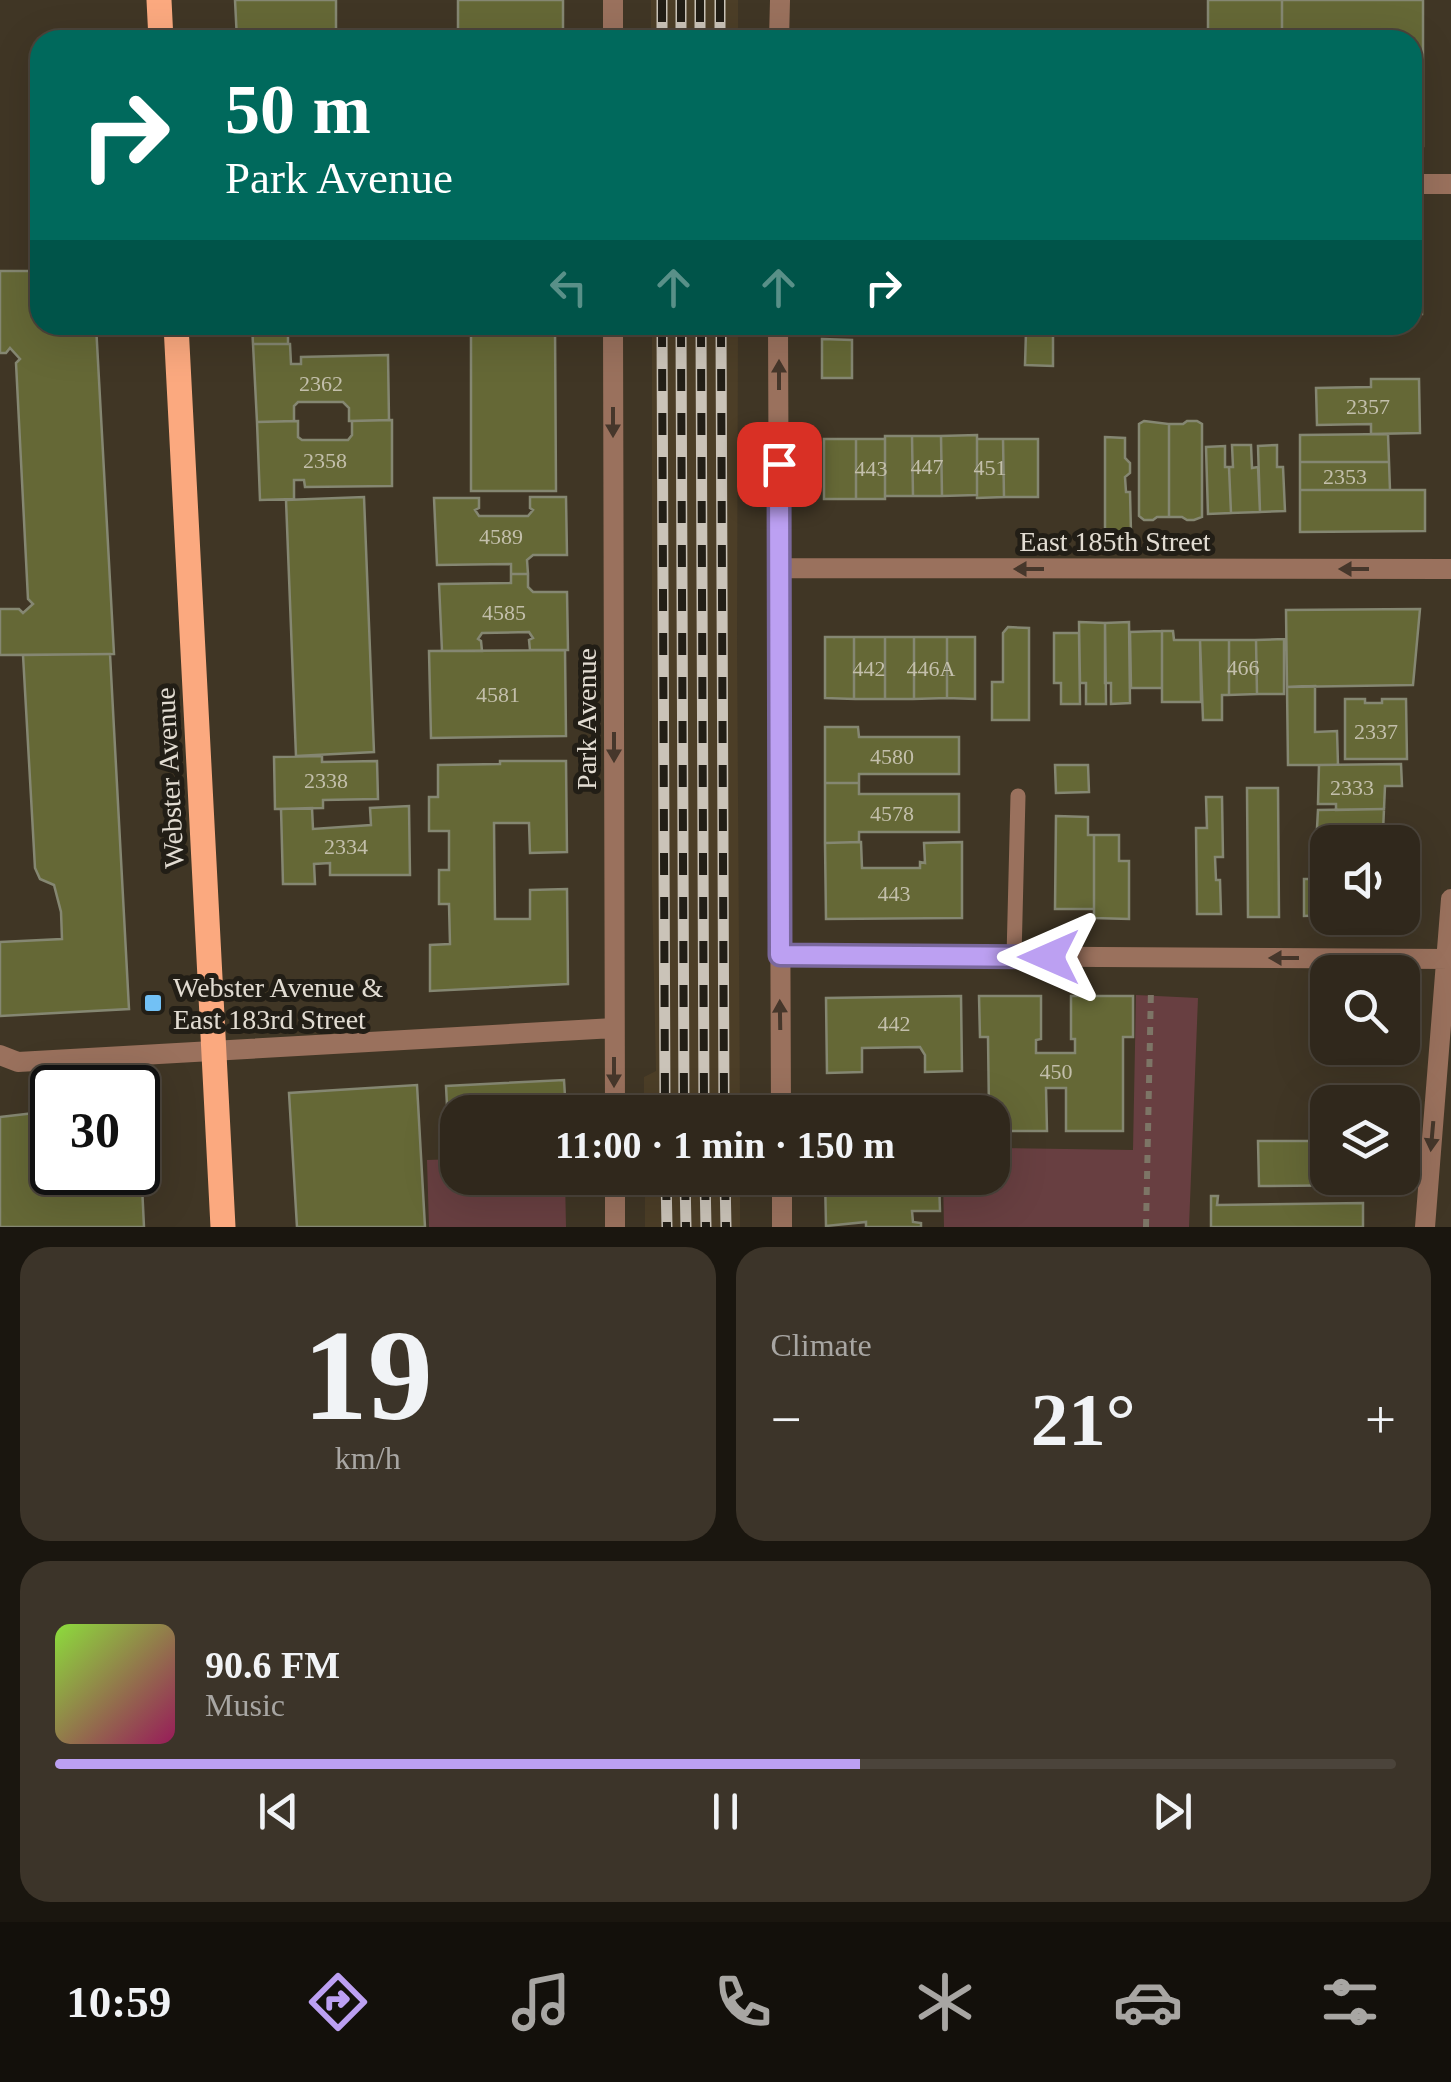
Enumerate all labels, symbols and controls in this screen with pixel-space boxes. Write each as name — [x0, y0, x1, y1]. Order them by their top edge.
icon: right — [60, 70, 190, 200]
text: 50 m — [225, 71, 371, 148]
text: Park Avenue — [225, 153, 453, 203]
icon: left — [541, 260, 596, 315]
icon: ahead — [646, 260, 701, 315]
icon: ahead — [751, 260, 806, 315]
icon: right — [856, 260, 911, 315]
one-way arrow — [770, 359, 786, 391]
house number: 2362 — [299, 371, 343, 396]
house number: 2357 — [1346, 394, 1390, 419]
one-way arrow — [605, 407, 621, 439]
pin — [737, 422, 822, 507]
icon: arrive — [752, 437, 807, 492]
house number: 2358 — [303, 448, 347, 473]
house number: 447 — [911, 454, 944, 479]
house number: 451 — [974, 455, 1007, 480]
house number: 443 — [855, 456, 888, 481]
house number: 2353 — [1323, 464, 1367, 489]
house number: 4589 — [479, 524, 523, 549]
street label: East 185th Street — [1019, 526, 1211, 557]
one-way arrow — [1012, 561, 1044, 577]
one-way arrow — [1337, 561, 1369, 577]
house number: 4585 — [482, 600, 526, 625]
street label: Park Avenue — [571, 648, 602, 790]
house number: 466 — [1227, 655, 1260, 680]
house number: 442 — [853, 656, 886, 681]
house number: 446A — [907, 656, 956, 681]
house number: 4581 — [476, 682, 520, 707]
street label: Webster Avenue — [149, 687, 190, 869]
house number: 2337 — [1354, 719, 1398, 744]
one-way arrow — [606, 732, 622, 764]
house number: 4580 — [870, 744, 914, 769]
house number: 2338 — [304, 768, 348, 793]
house number: 2333 — [1330, 775, 1374, 800]
house number: 4578 — [870, 801, 914, 826]
map controls — [1310, 825, 1420, 1195]
button: sound — [1310, 825, 1420, 935]
house number: 2334 — [324, 834, 368, 859]
house number: 443 — [878, 881, 911, 906]
position arrow — [997, 905, 1101, 1009]
one-way arrow — [1267, 950, 1299, 966]
button: search — [1310, 955, 1420, 1065]
place label: Webster Avenue & East 183rd Street — [173, 972, 383, 1035]
marker: Webster Avenue & East 183rd Street — [142, 992, 164, 1014]
one-way arrow — [772, 999, 788, 1031]
house number: 442 — [878, 1011, 911, 1036]
one-way arrow — [607, 1057, 623, 1089]
house number: 450 — [1040, 1059, 1073, 1084]
speed limit sign: 30 — [30, 1065, 160, 1195]
button: layers — [1310, 1085, 1420, 1195]
one-way arrow — [1423, 1120, 1439, 1152]
text: 11:00 · 1 min · 150 m — [555, 1124, 895, 1166]
text: 19 — [303, 1303, 433, 1447]
text: Climate — [771, 1327, 872, 1363]
text: 21° — [1031, 1378, 1136, 1461]
text: − — [771, 1389, 802, 1450]
text: + — [1365, 1389, 1396, 1450]
text: km/h — [335, 1440, 401, 1476]
text: 90.6 FM — [205, 1644, 340, 1686]
text: Music — [205, 1687, 285, 1723]
icon: previous — [251, 1784, 306, 1839]
icon: pause — [698, 1784, 753, 1839]
icon: next — [1145, 1784, 1200, 1839]
icon: directions — [303, 1967, 373, 2037]
icon: music — [506, 1967, 576, 2037]
icon: phone — [708, 1967, 778, 2037]
icon: climate — [910, 1967, 980, 2037]
icon: car — [1113, 1967, 1183, 2037]
icon: filters — [1315, 1967, 1385, 2037]
text: 10:59 — [66, 1977, 171, 2027]

